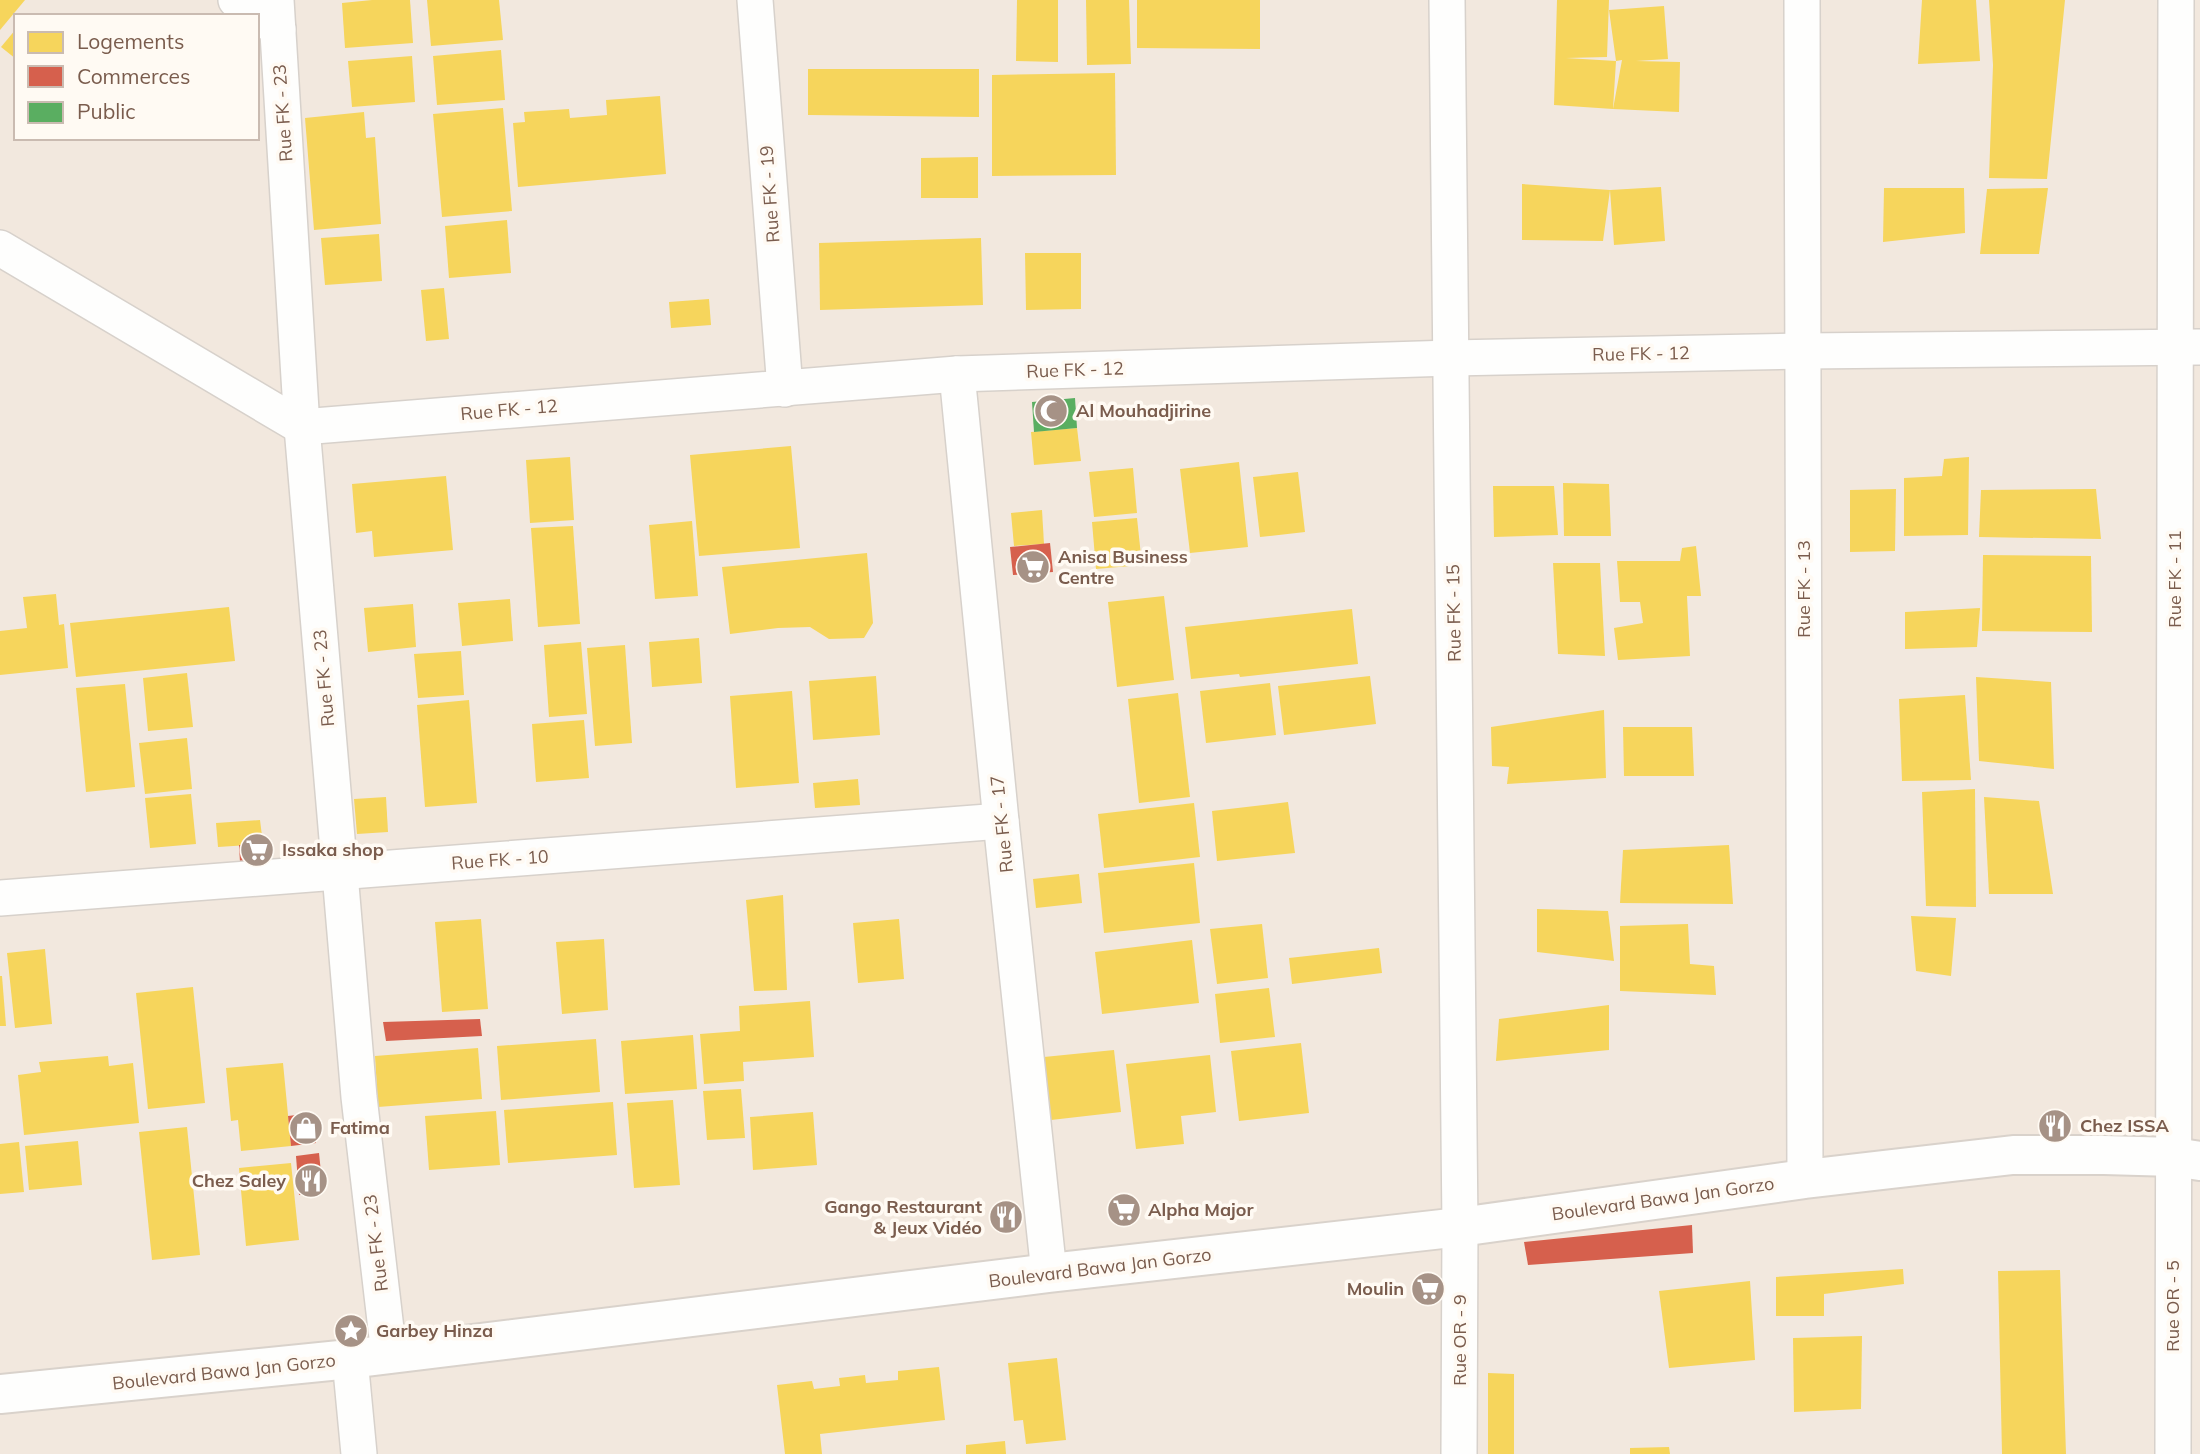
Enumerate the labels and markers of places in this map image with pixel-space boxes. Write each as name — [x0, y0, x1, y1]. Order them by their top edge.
mosque icon: Al Mouhadjirine — [1032, 392, 1070, 430]
place label: Al Mouhadjirine — [1076, 399, 1211, 422]
place label: Anisa Business Centre — [1058, 545, 1188, 589]
supermarket icon: Anisa Business Centre — [1014, 548, 1052, 586]
supermarket icon: Issaka shop — [238, 831, 276, 869]
place label: Issaka shop — [282, 838, 384, 861]
restaurant icon: Chez ISSA — [2036, 1107, 2074, 1145]
shop icon: Fatima — [287, 1109, 325, 1147]
place label: Chez ISSA — [2080, 1114, 2170, 1137]
place label: Fatima — [330, 1116, 390, 1139]
restaurant icon: Chez Saley — [292, 1162, 330, 1200]
place label: Chez Saley — [192, 1169, 286, 1192]
supermarket icon: Alpha Major — [1105, 1191, 1143, 1229]
place label: Gango Restaurant & Jeux Vidéo — [824, 1195, 982, 1239]
restaurant icon: Gango Restaurant & Jeux Vidéo — [987, 1198, 1025, 1236]
place label: Alpha Major — [1148, 1198, 1254, 1221]
supermarket icon: Moulin — [1409, 1270, 1447, 1308]
place label: Moulin — [1347, 1277, 1404, 1300]
place icon: Garbey Hinza — [332, 1312, 370, 1350]
place label: Garbey Hinza — [376, 1319, 493, 1342]

